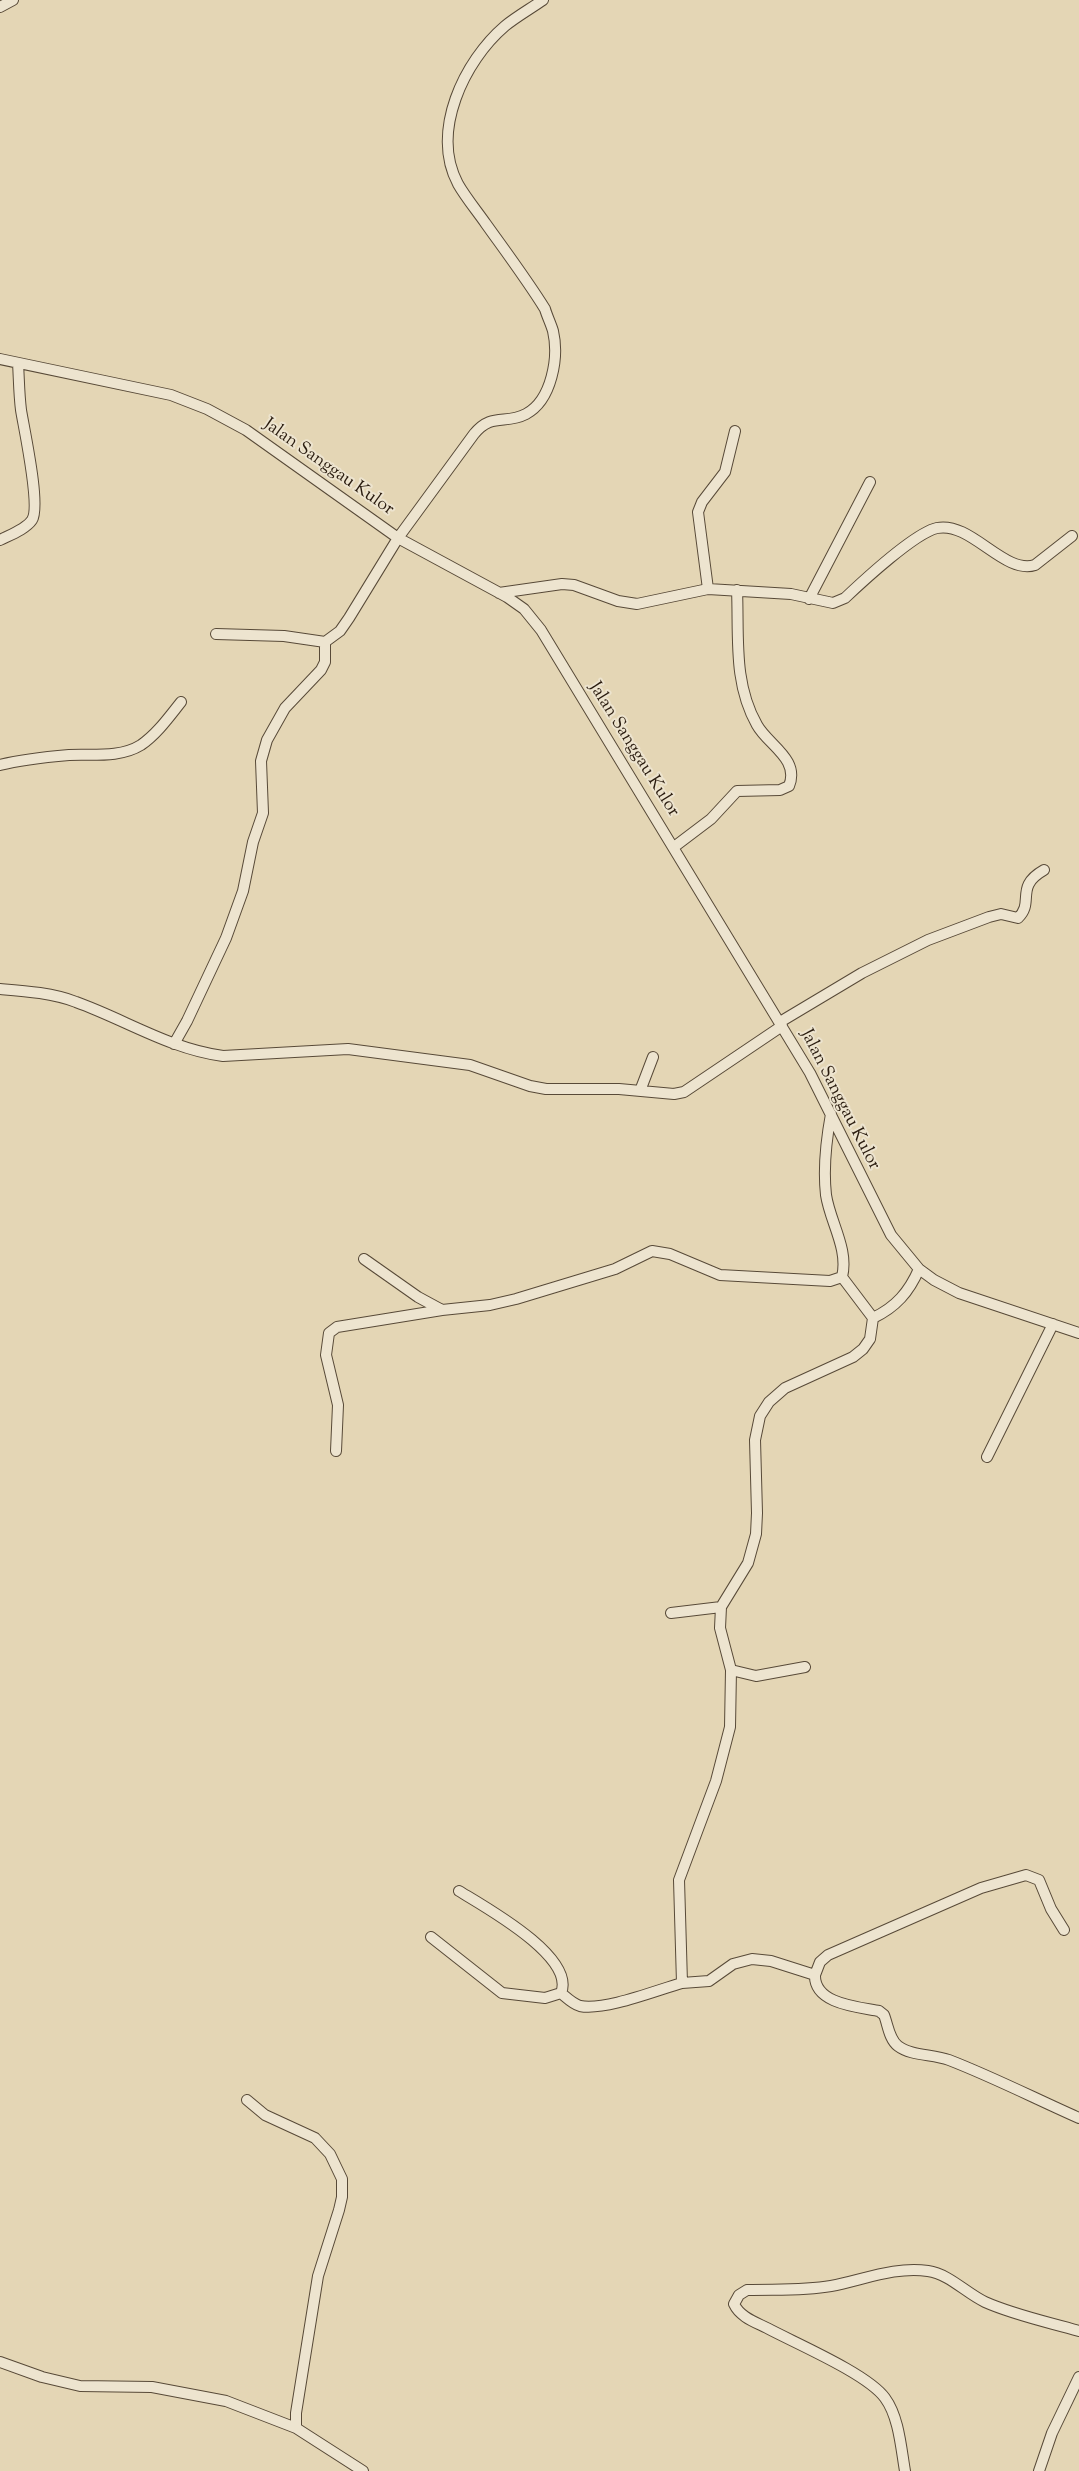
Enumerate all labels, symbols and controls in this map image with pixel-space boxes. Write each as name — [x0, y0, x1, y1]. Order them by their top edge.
street label: Jalan Sanggau Kulor — [258, 415, 398, 521]
street label: Jalan Sanggau Kulor — [583, 679, 683, 821]
street label: Jalan Sanggau Kulor — [794, 1026, 884, 1174]

